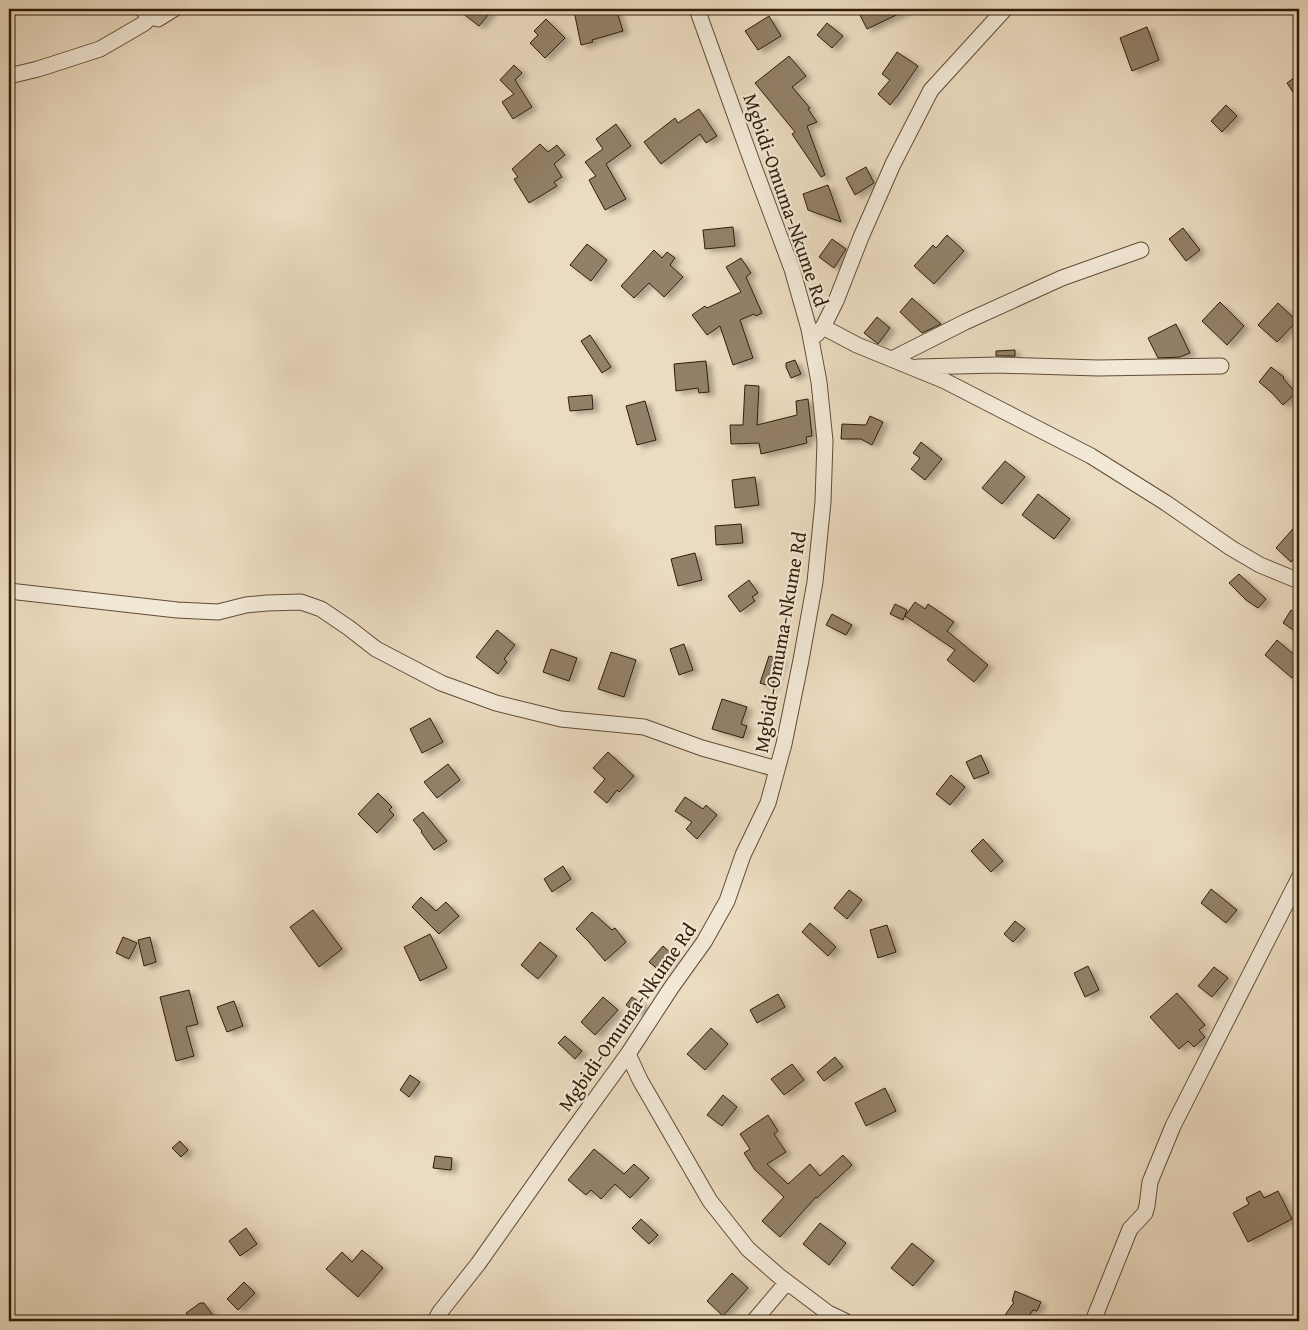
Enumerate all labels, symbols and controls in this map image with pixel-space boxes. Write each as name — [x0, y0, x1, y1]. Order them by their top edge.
street label: Mgbidi-Omuma-Nkume Rd — [736, 89, 837, 311]
street label: Mgbidi-Omuma-Nkume Rd — [746, 529, 813, 755]
street label: Mgbidi-Omuma-Nkume Rd — [551, 916, 703, 1117]

